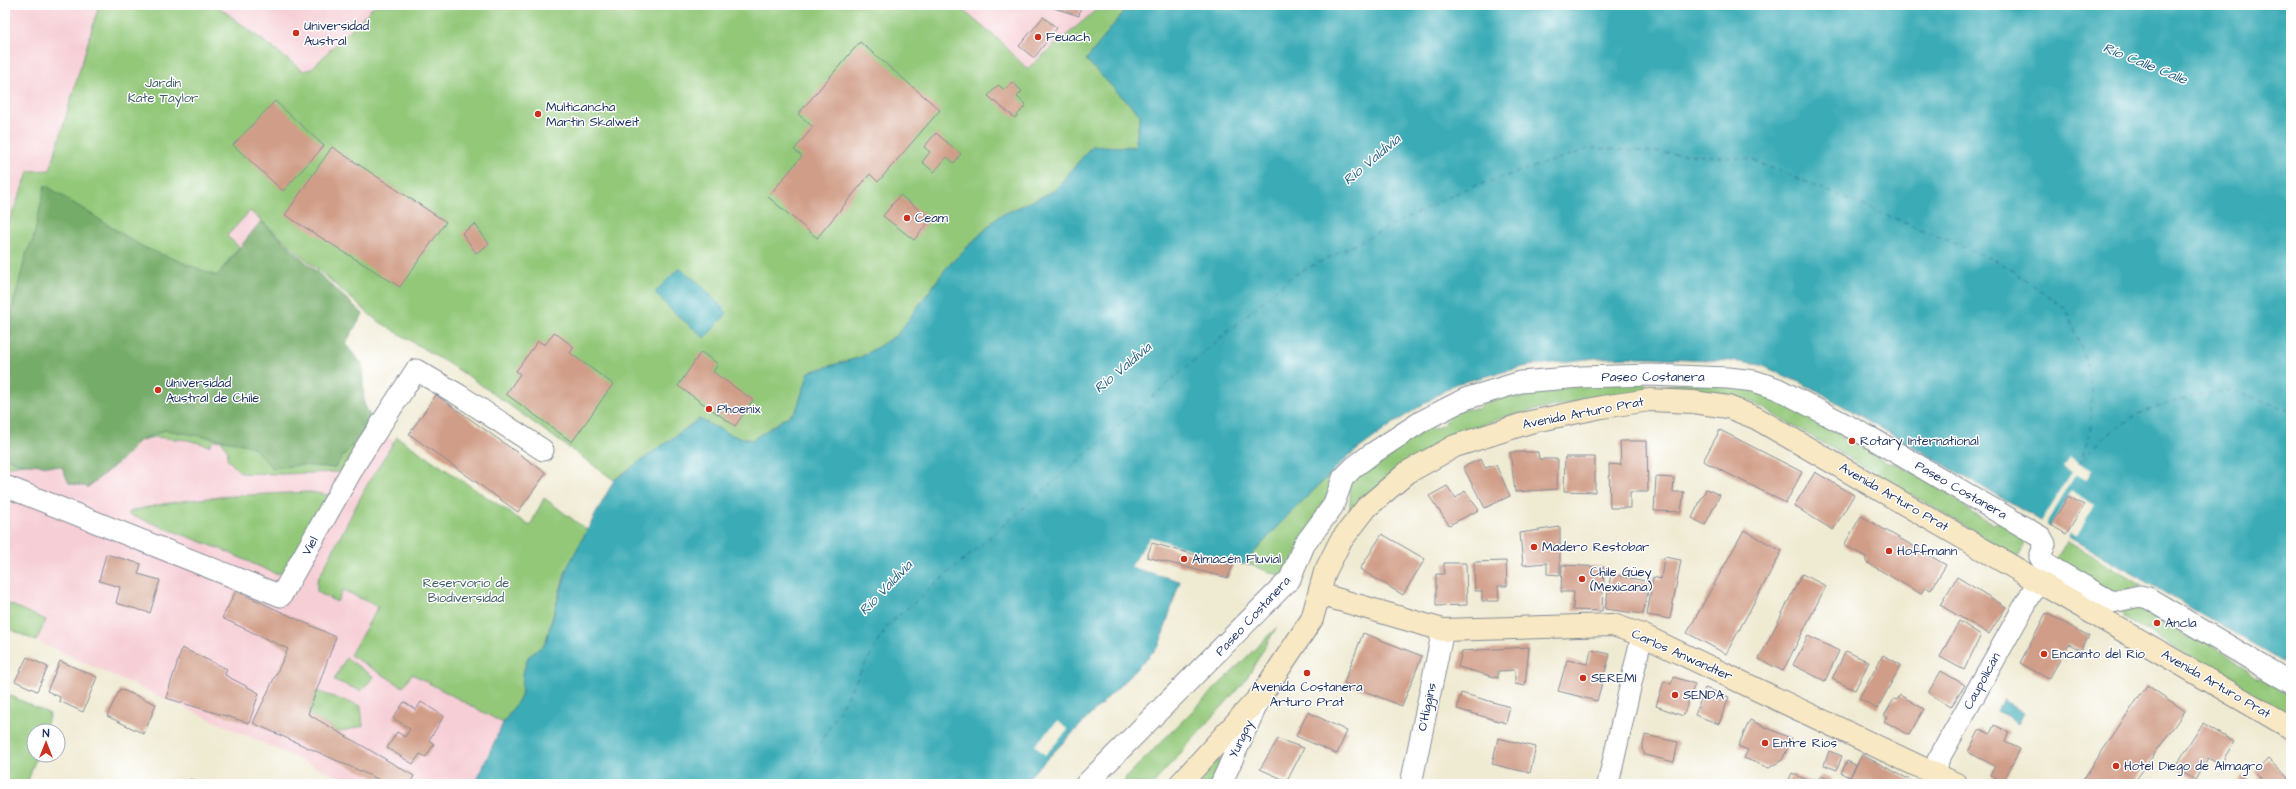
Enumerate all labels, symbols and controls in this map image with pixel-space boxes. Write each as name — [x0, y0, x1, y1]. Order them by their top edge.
place label: Universidad Austral — [304, 17, 369, 50]
marker: Universidad Austral — [291, 28, 301, 38]
place label: Feuach — [1046, 28, 1090, 46]
marker: Feuach — [1033, 32, 1043, 42]
water label: Río Calle Calle — [2100, 38, 2191, 91]
park label: Jardín Kate Taylor — [128, 74, 198, 108]
place label: Multicancha Martin Skalweit — [546, 98, 640, 131]
marker: Multicancha Martin Skalweit — [533, 109, 543, 119]
water label: Río Valdivia — [1339, 129, 1406, 190]
place label: Ceam — [915, 209, 949, 227]
marker: Ceam — [902, 213, 912, 223]
water label: Río Valdivia — [1090, 337, 1157, 398]
street label: Paseo Costanera — [1601, 368, 1705, 386]
place label: Universidad Austral de Chile — [166, 374, 259, 407]
marker: Universidad Austral de Chile — [153, 385, 163, 395]
street label: Avenida Arturo Prat — [1521, 392, 1646, 434]
place label: Phoenix — [717, 400, 762, 418]
marker: Phoenix — [704, 404, 714, 414]
place label: Rotary International — [1860, 432, 1979, 451]
marker: Rotary International — [1847, 436, 1857, 446]
street label: Paseo Costanera — [1912, 456, 2011, 524]
street label: Avenida Arturo Prat — [1836, 458, 1953, 536]
street label: Viel — [297, 533, 323, 559]
place label: Madero Restobar — [1542, 538, 1649, 556]
marker: Madero Restobar — [1529, 542, 1539, 552]
place label: Hoffmann — [1897, 542, 1958, 560]
marker: Hoffmann — [1884, 546, 1894, 556]
place label: Almacén Fluvial — [1192, 550, 1281, 568]
marker: Almacén Fluvial — [1179, 554, 1189, 564]
water label: Río Valdivia — [855, 555, 918, 620]
place label: Chile Güey (Mexicana) — [1590, 563, 1653, 596]
street label: Paseo Costanera — [1211, 572, 1295, 660]
park label: Reservorio de Biodiversidad — [423, 574, 509, 607]
marker: Chile Güey (Mexicana) — [1577, 574, 1587, 584]
place label: Ancla — [2165, 614, 2197, 632]
marker: Ancla — [2152, 618, 2162, 628]
street label: Carlos Anwandter — [1629, 625, 1735, 685]
place label: Encanto del Río — [2052, 645, 2145, 663]
street label: Avenida Arturo Prat — [2158, 645, 2275, 723]
street label: Caupolicán — [1959, 649, 2005, 713]
marker: Encanto del Río — [2039, 649, 2049, 659]
marker: Avenida Costanera Arturo Prat — [1302, 668, 1312, 678]
place label: SEREMI — [1591, 669, 1637, 687]
marker: SEREMI — [1578, 673, 1588, 683]
place label: Avenida Costanera Arturo Prat — [1251, 678, 1363, 711]
street label: O'Higgins — [1413, 681, 1442, 733]
place label: SENDA — [1683, 686, 1725, 704]
marker: SENDA — [1670, 690, 1680, 700]
street label: Yungay — [1224, 717, 1259, 762]
north arrow — [26, 723, 66, 763]
text: N — [43, 726, 50, 741]
place label: Entre Ríos — [1773, 734, 1837, 752]
marker: Entre Ríos — [1760, 738, 1770, 748]
place label: Hotel Diego de Almagro — [2124, 757, 2263, 776]
marker: Hotel Diego de Almagro — [2111, 761, 2121, 771]

